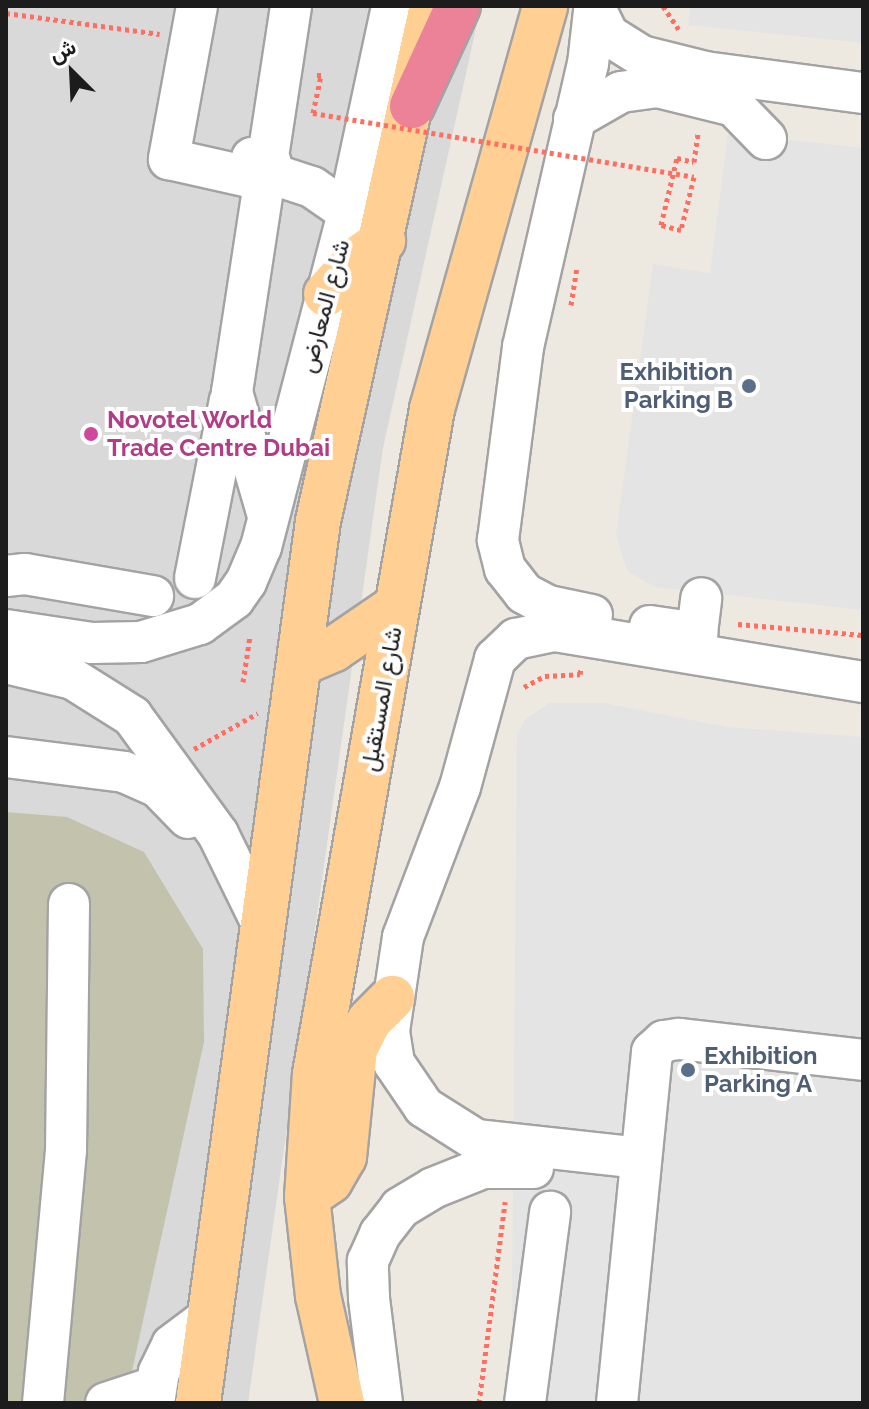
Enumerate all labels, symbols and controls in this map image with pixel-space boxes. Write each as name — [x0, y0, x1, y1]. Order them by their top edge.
north arrow — [32, 32, 112, 112]
text: ش — [45, 33, 80, 67]
street label: شارع المعارض — [292, 236, 356, 376]
place label: Exhibition Parking B — [620, 358, 733, 414]
marker: Exhibition Parking B — [740, 377, 758, 395]
place label: Novotel World Trade Centre Dubai — [107, 406, 330, 462]
marker: Novotel World Trade Centre Dubai — [82, 425, 100, 443]
street label: شارع المستقبل — [354, 624, 408, 774]
place label: Exhibition Parking A — [704, 1042, 817, 1098]
marker: Exhibition Parking A — [679, 1061, 697, 1079]

